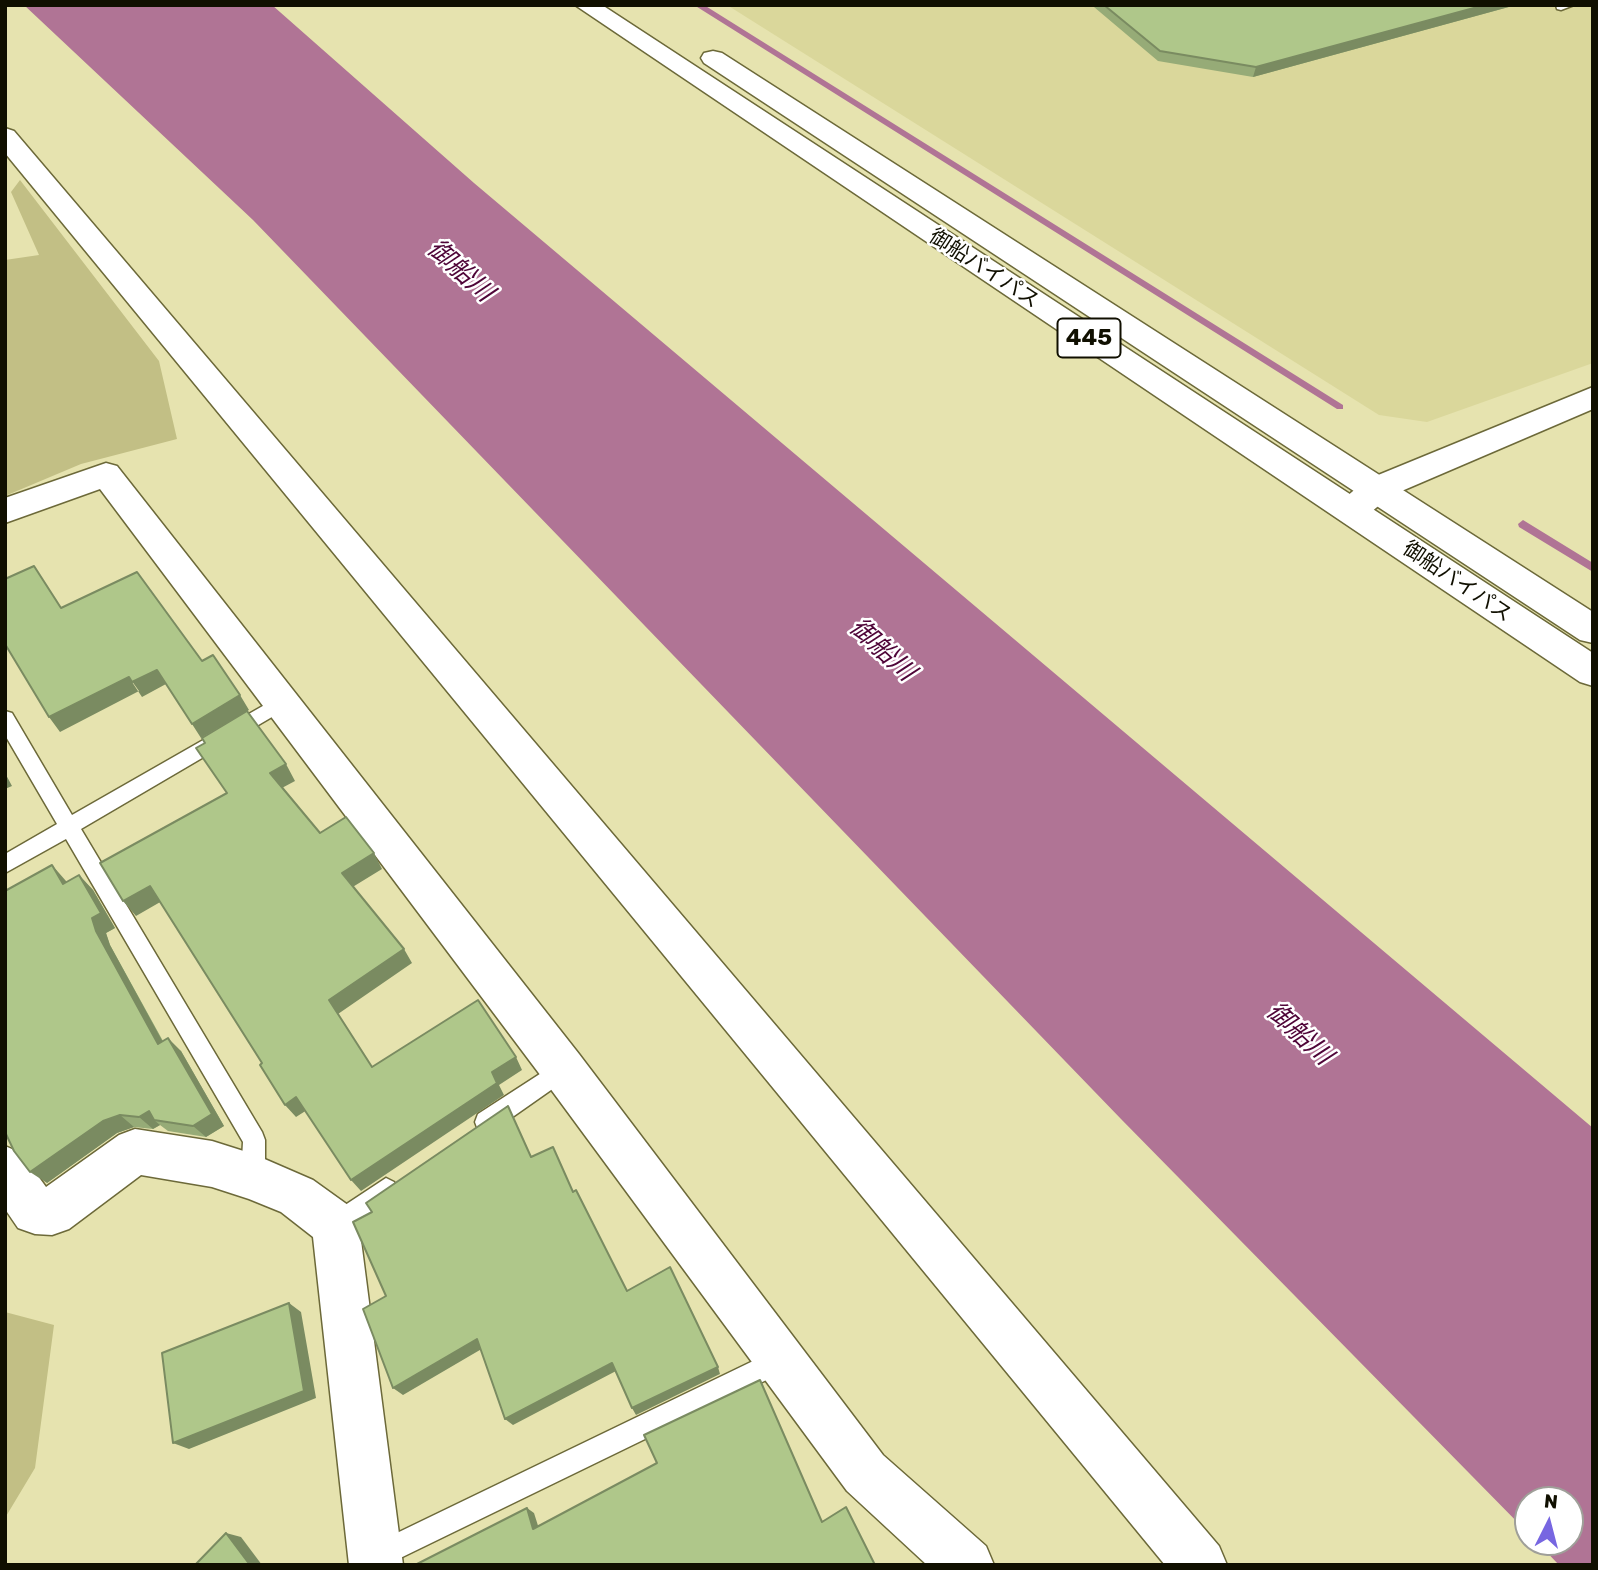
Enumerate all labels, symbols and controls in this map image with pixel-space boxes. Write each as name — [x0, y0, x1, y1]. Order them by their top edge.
street label: 御船バイパス — [924, 224, 1044, 314]
water label: 御船川 — [421, 233, 499, 309]
road number: 445 — [1058, 318, 1120, 358]
street label: 御船バイパス — [1398, 536, 1516, 628]
water label: 御船川 — [843, 612, 921, 688]
water label: 御船川 — [1260, 996, 1338, 1072]
north arrow — [1514, 1486, 1584, 1556]
text: N — [1543, 1489, 1559, 1514]

